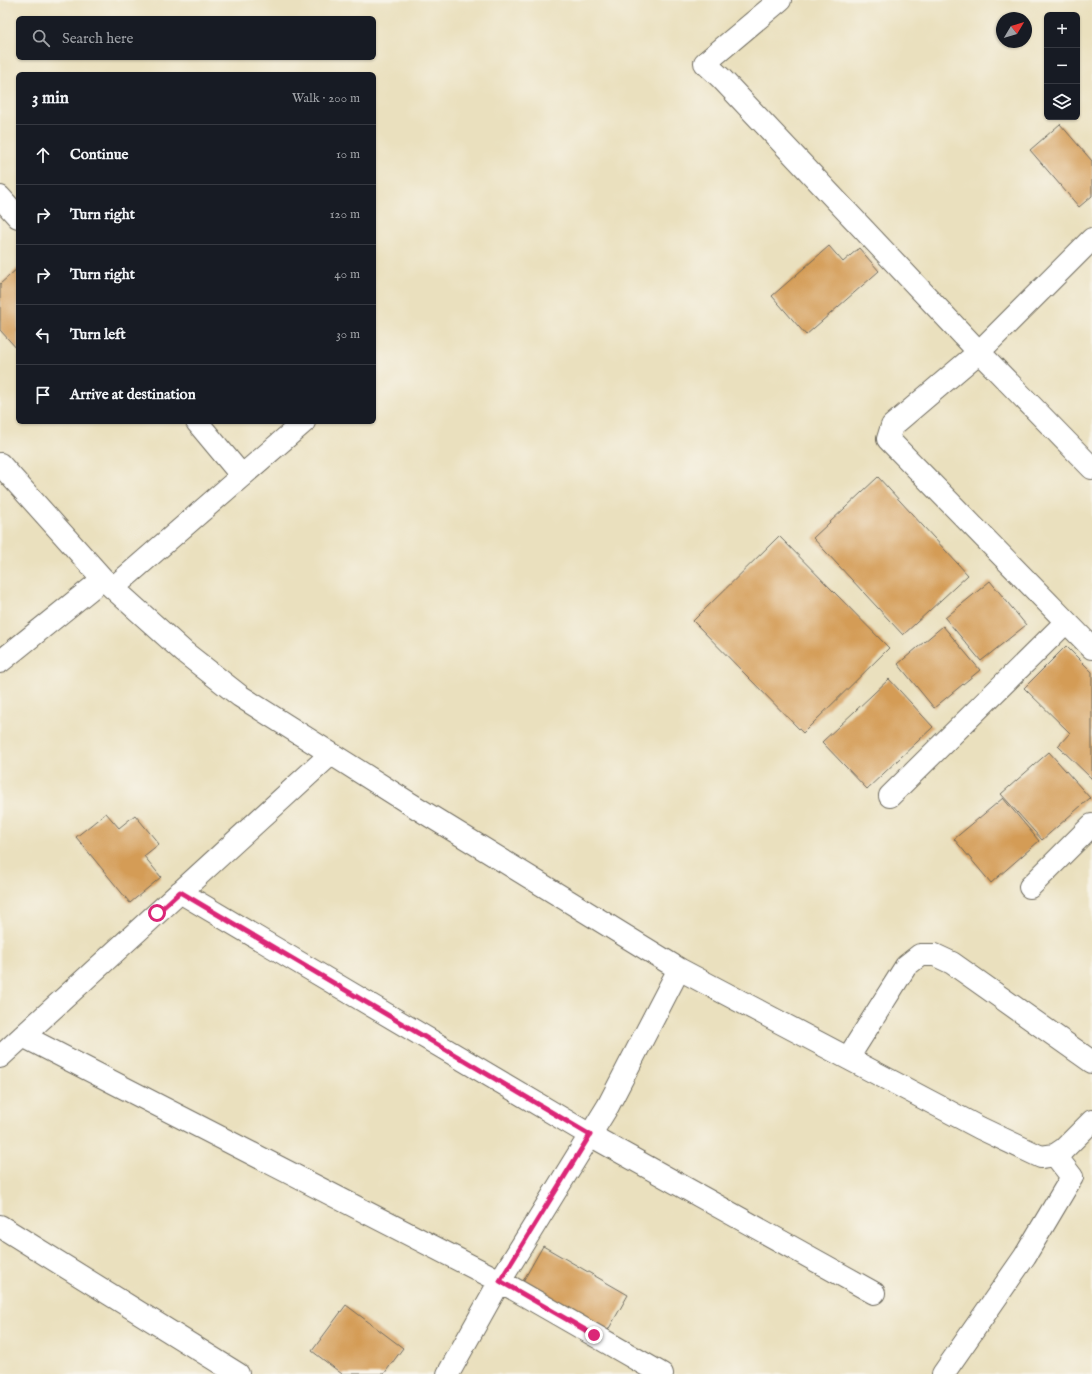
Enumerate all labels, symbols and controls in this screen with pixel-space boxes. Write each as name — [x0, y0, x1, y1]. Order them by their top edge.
north arrow — [996, 12, 1032, 48]
map controls — [1044, 12, 1080, 120]
button: + — [1044, 12, 1080, 48]
search box — [16, 16, 376, 60]
icon: search — [30, 27, 52, 49]
text: Search here — [62, 29, 133, 48]
button: − — [1044, 48, 1080, 84]
button: layers — [1044, 84, 1080, 120]
text: 3 min — [32, 88, 69, 109]
text: Walk · 200 m — [292, 90, 360, 107]
icon: ahead — [32, 144, 54, 166]
text: Continue — [70, 145, 128, 164]
text: 10 m — [336, 146, 360, 163]
icon: right — [32, 204, 54, 226]
text: Turn right — [70, 205, 135, 224]
text: 120 m — [330, 206, 360, 223]
icon: right — [32, 264, 54, 286]
text: Turn right — [70, 265, 135, 284]
text: 40 m — [334, 266, 360, 283]
icon: left — [32, 324, 54, 346]
text: Turn left — [70, 325, 126, 344]
text: 30 m — [336, 326, 360, 343]
icon: arrive — [32, 384, 54, 406]
text: Arrive at destination — [70, 385, 196, 404]
route start — [148, 904, 166, 922]
route end — [585, 1326, 603, 1344]

